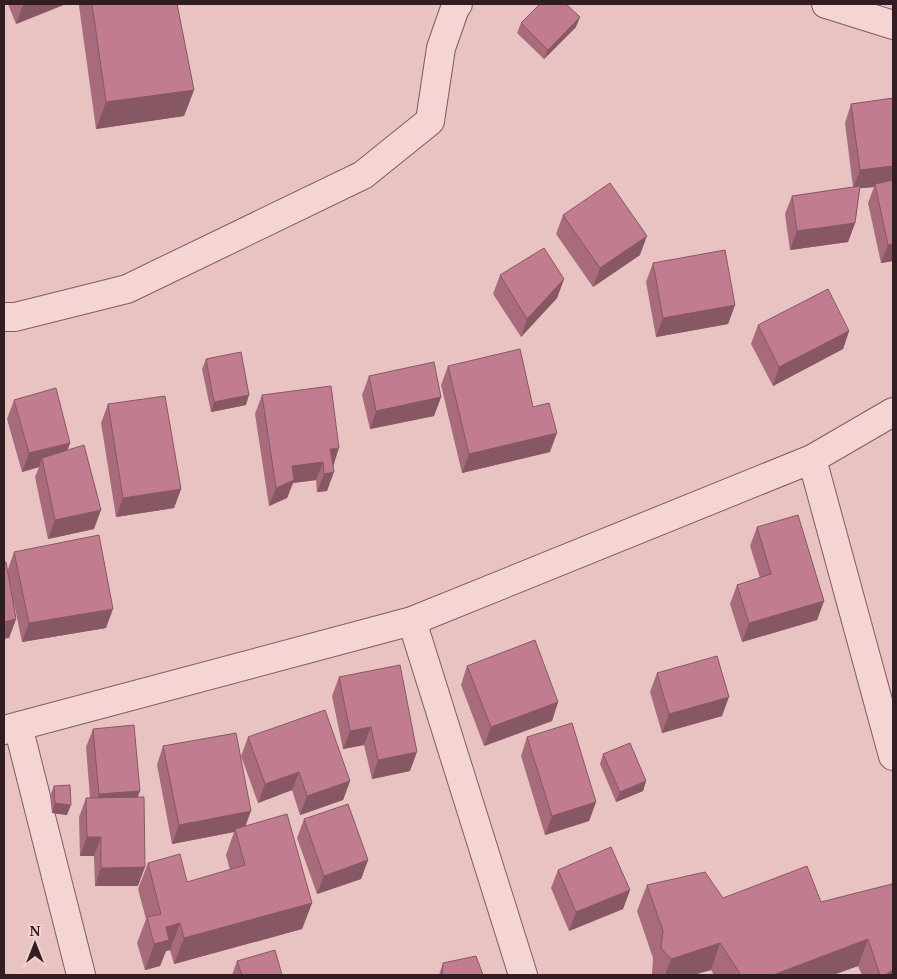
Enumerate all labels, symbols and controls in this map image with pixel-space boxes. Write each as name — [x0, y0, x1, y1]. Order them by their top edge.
north arrow — [10, 919, 60, 969]
text: N — [29, 921, 41, 940]

